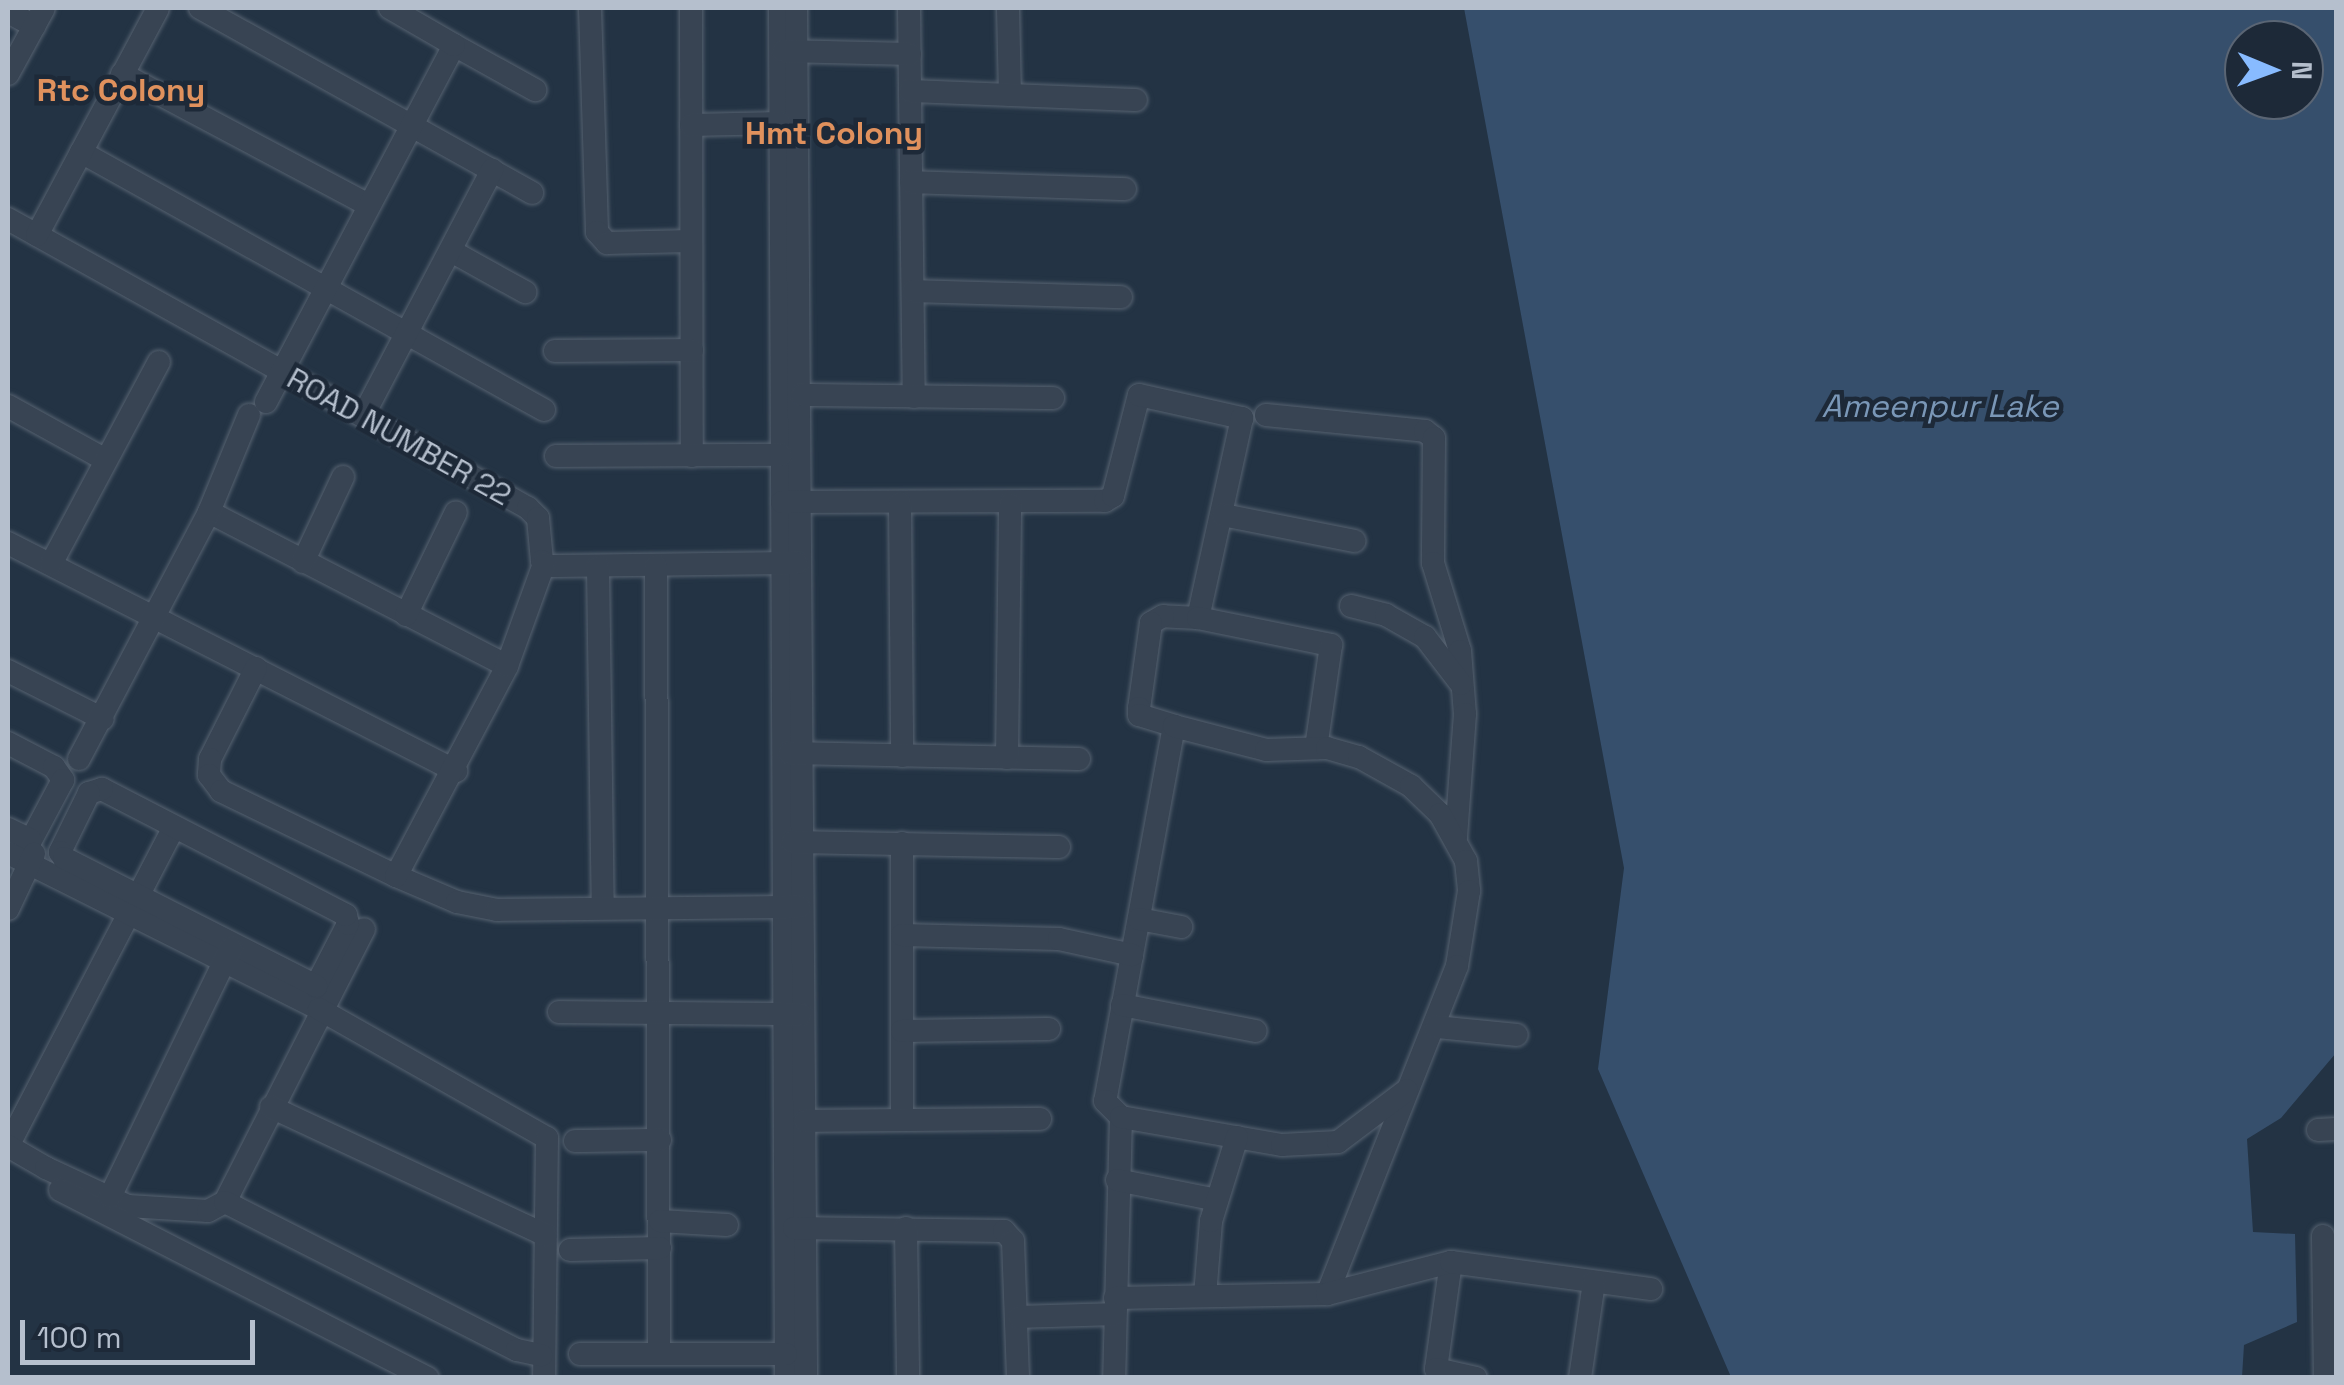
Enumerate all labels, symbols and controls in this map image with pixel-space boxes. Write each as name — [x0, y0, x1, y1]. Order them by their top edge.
north arrow — [2224, 20, 2324, 120]
text: N — [2284, 61, 2320, 80]
district label: Rtc Colony — [37, 71, 205, 109]
district label: Hmt Colony — [745, 114, 923, 152]
street label: ROAD NUMBER 22 — [281, 361, 517, 513]
water label: Ameenpur Lake — [1822, 387, 2058, 425]
scale bar — [25, 1300, 260, 1362]
text: 100 m — [37, 1318, 122, 1357]

